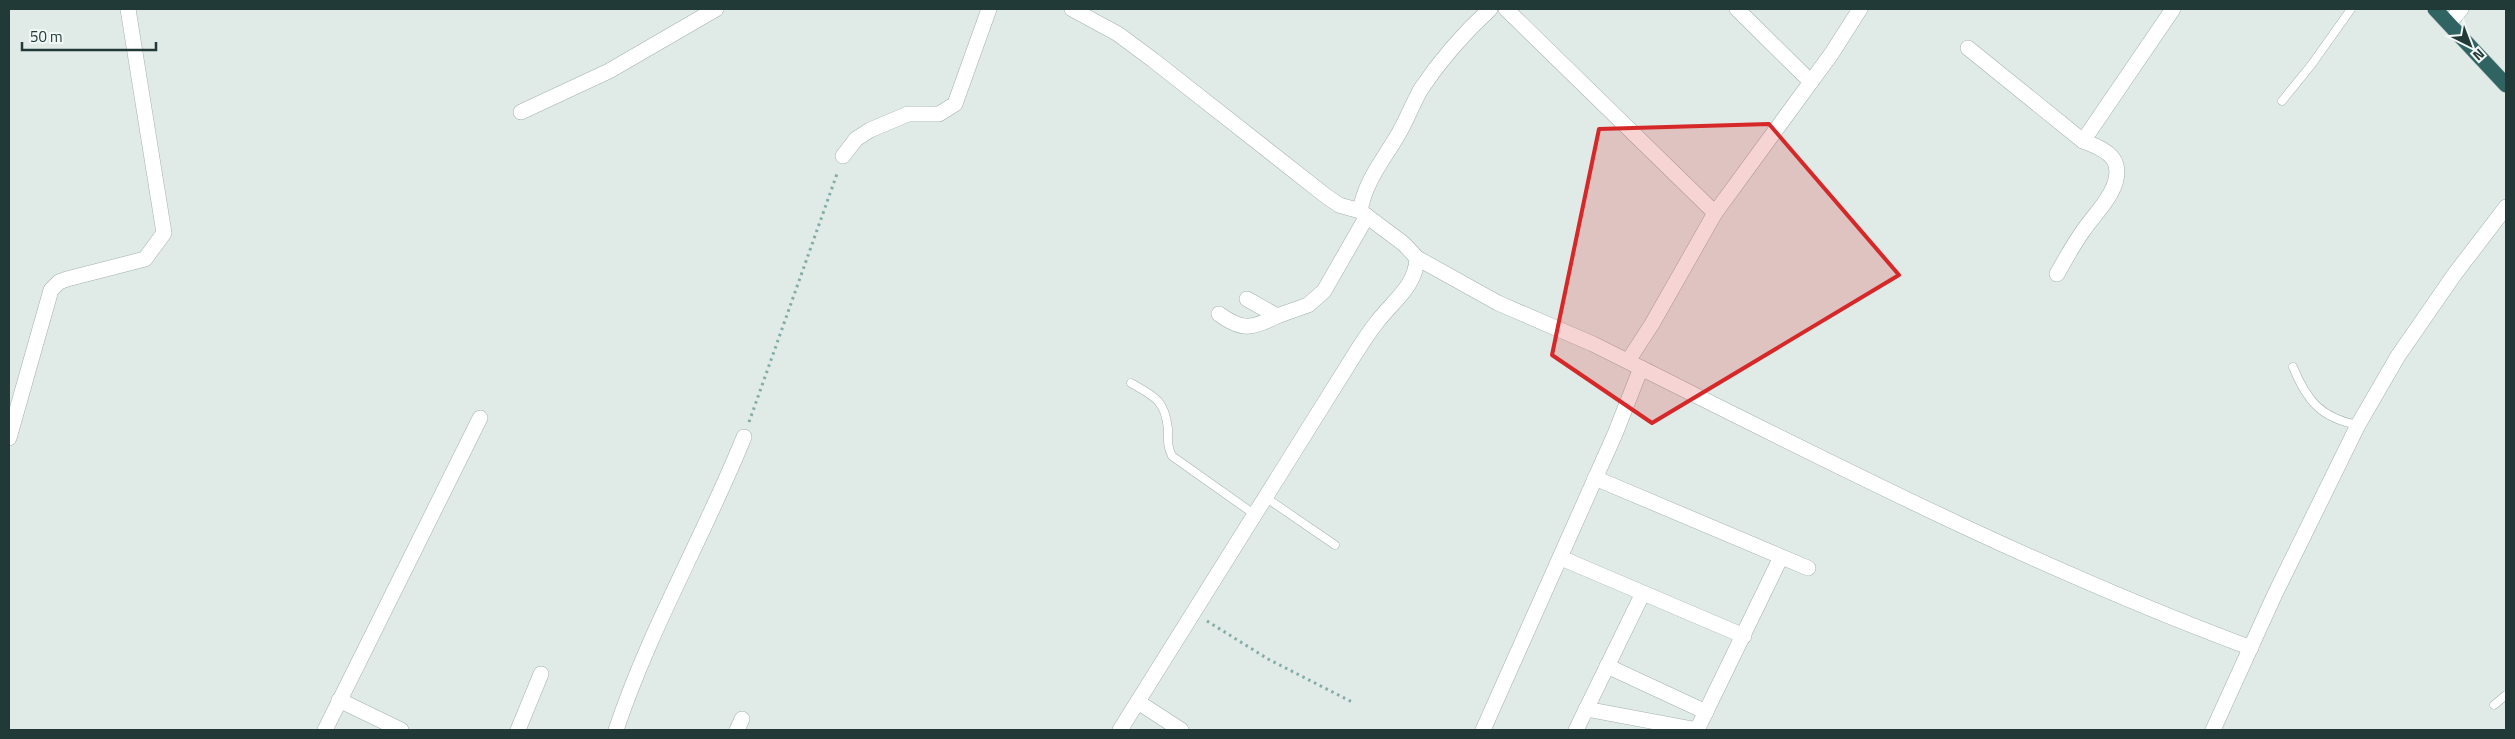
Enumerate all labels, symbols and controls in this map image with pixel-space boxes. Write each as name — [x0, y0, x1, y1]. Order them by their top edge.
scale bar — [22, 20, 156, 52]
north arrow — [2445, 20, 2495, 70]
text: 50 m — [30, 25, 63, 48]
text: N — [2468, 44, 2490, 66]

